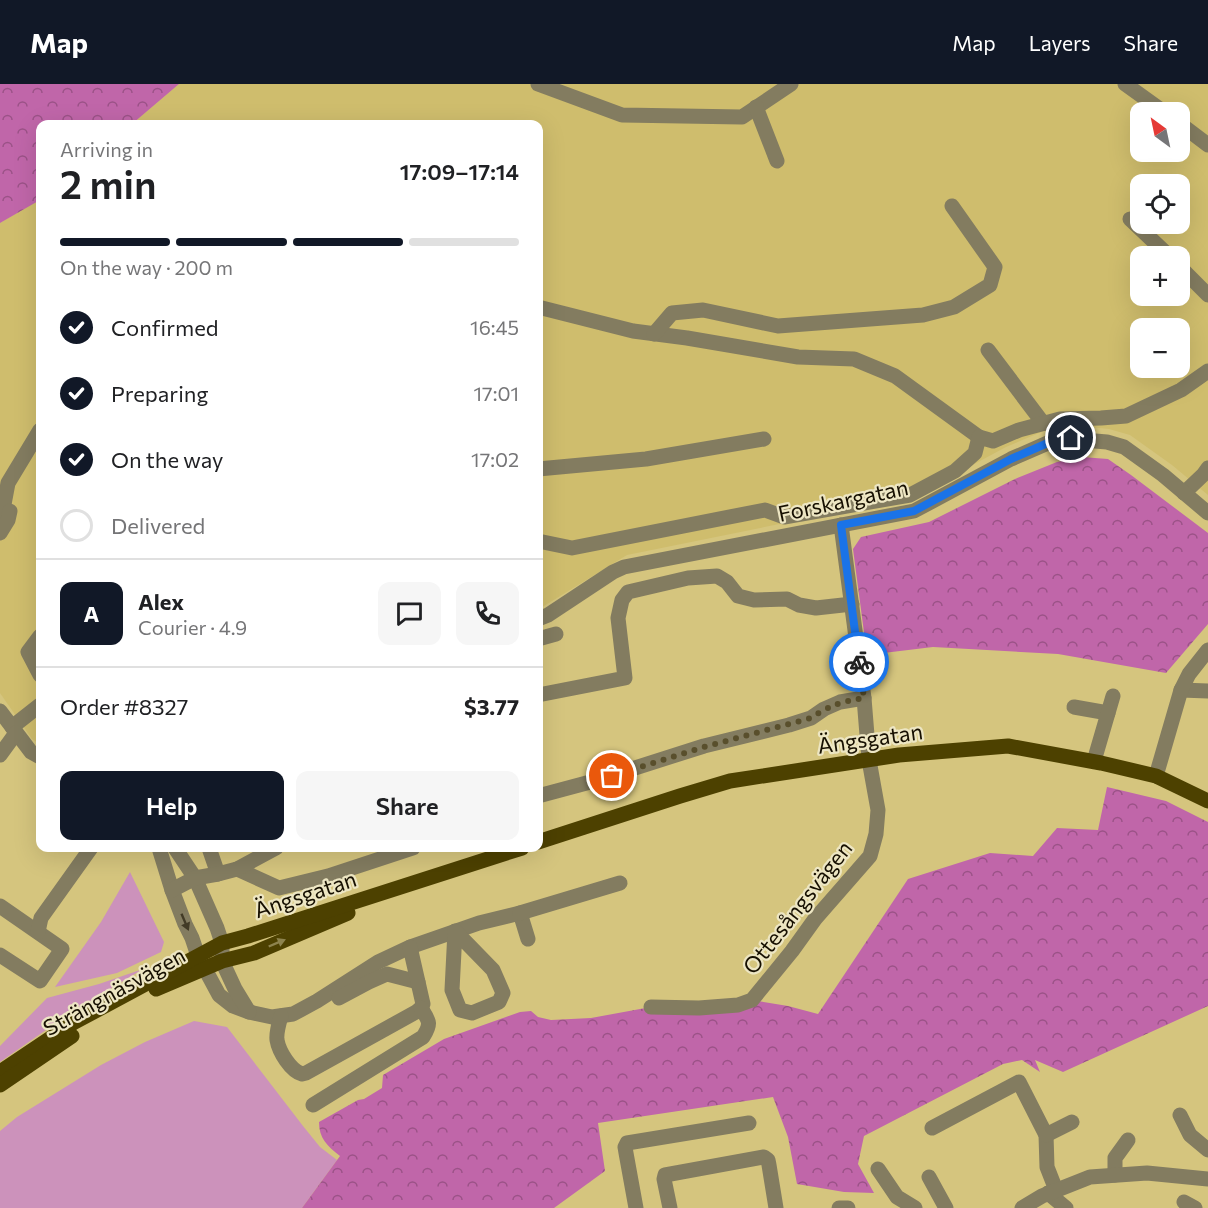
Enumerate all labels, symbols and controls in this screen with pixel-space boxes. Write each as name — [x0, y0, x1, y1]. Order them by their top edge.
text: Map — [30, 25, 88, 59]
text: Map — [952, 30, 996, 55]
text: Layers — [1029, 30, 1091, 55]
text: Share — [1124, 30, 1178, 55]
north arrow — [1130, 102, 1190, 162]
map controls — [1130, 102, 1190, 378]
text: Arriving in — [60, 137, 153, 161]
text: 17:09–17:14 — [400, 158, 519, 185]
text: 2 min — [60, 159, 157, 207]
button: locate — [1130, 174, 1190, 234]
button: + — [1130, 246, 1190, 306]
text: On the way · 200 m — [60, 255, 233, 279]
icon: check — [60, 311, 93, 344]
text: Confirmed — [111, 314, 218, 341]
text: 16:45 — [470, 315, 519, 339]
button: − — [1130, 318, 1190, 378]
icon: check — [60, 377, 93, 410]
text: Preparing — [111, 380, 208, 407]
text: 17:01 — [474, 381, 519, 405]
pin — [1045, 412, 1096, 463]
icon: home — [1054, 421, 1087, 454]
icon: check — [60, 443, 93, 476]
text: On the way — [111, 446, 223, 473]
text: 17:02 — [471, 447, 519, 471]
street label: Forskargatan — [775, 473, 911, 527]
text: Delivered — [111, 512, 205, 539]
button: chat — [378, 582, 441, 645]
button: phone — [456, 582, 519, 645]
text: Alex — [138, 588, 184, 615]
text: A — [84, 600, 99, 627]
text: Courier · 4.9 — [138, 615, 247, 639]
courier — [829, 632, 889, 692]
icon: bike — [843, 646, 876, 679]
text: Order #8327 — [60, 693, 188, 720]
text: $3.77 — [464, 693, 519, 720]
street label: Ängsgatan — [816, 717, 924, 759]
pin — [586, 750, 637, 801]
icon: bag — [595, 759, 628, 792]
button: Help — [60, 771, 284, 840]
button: Share — [296, 771, 519, 840]
street label: Ottesångsvägen — [737, 835, 857, 979]
street label: Ängsgatan — [250, 865, 360, 923]
one-way arrow — [180, 913, 189, 930]
one-way arrow — [269, 938, 287, 948]
street label: Strängnäsvägen — [38, 941, 190, 1041]

